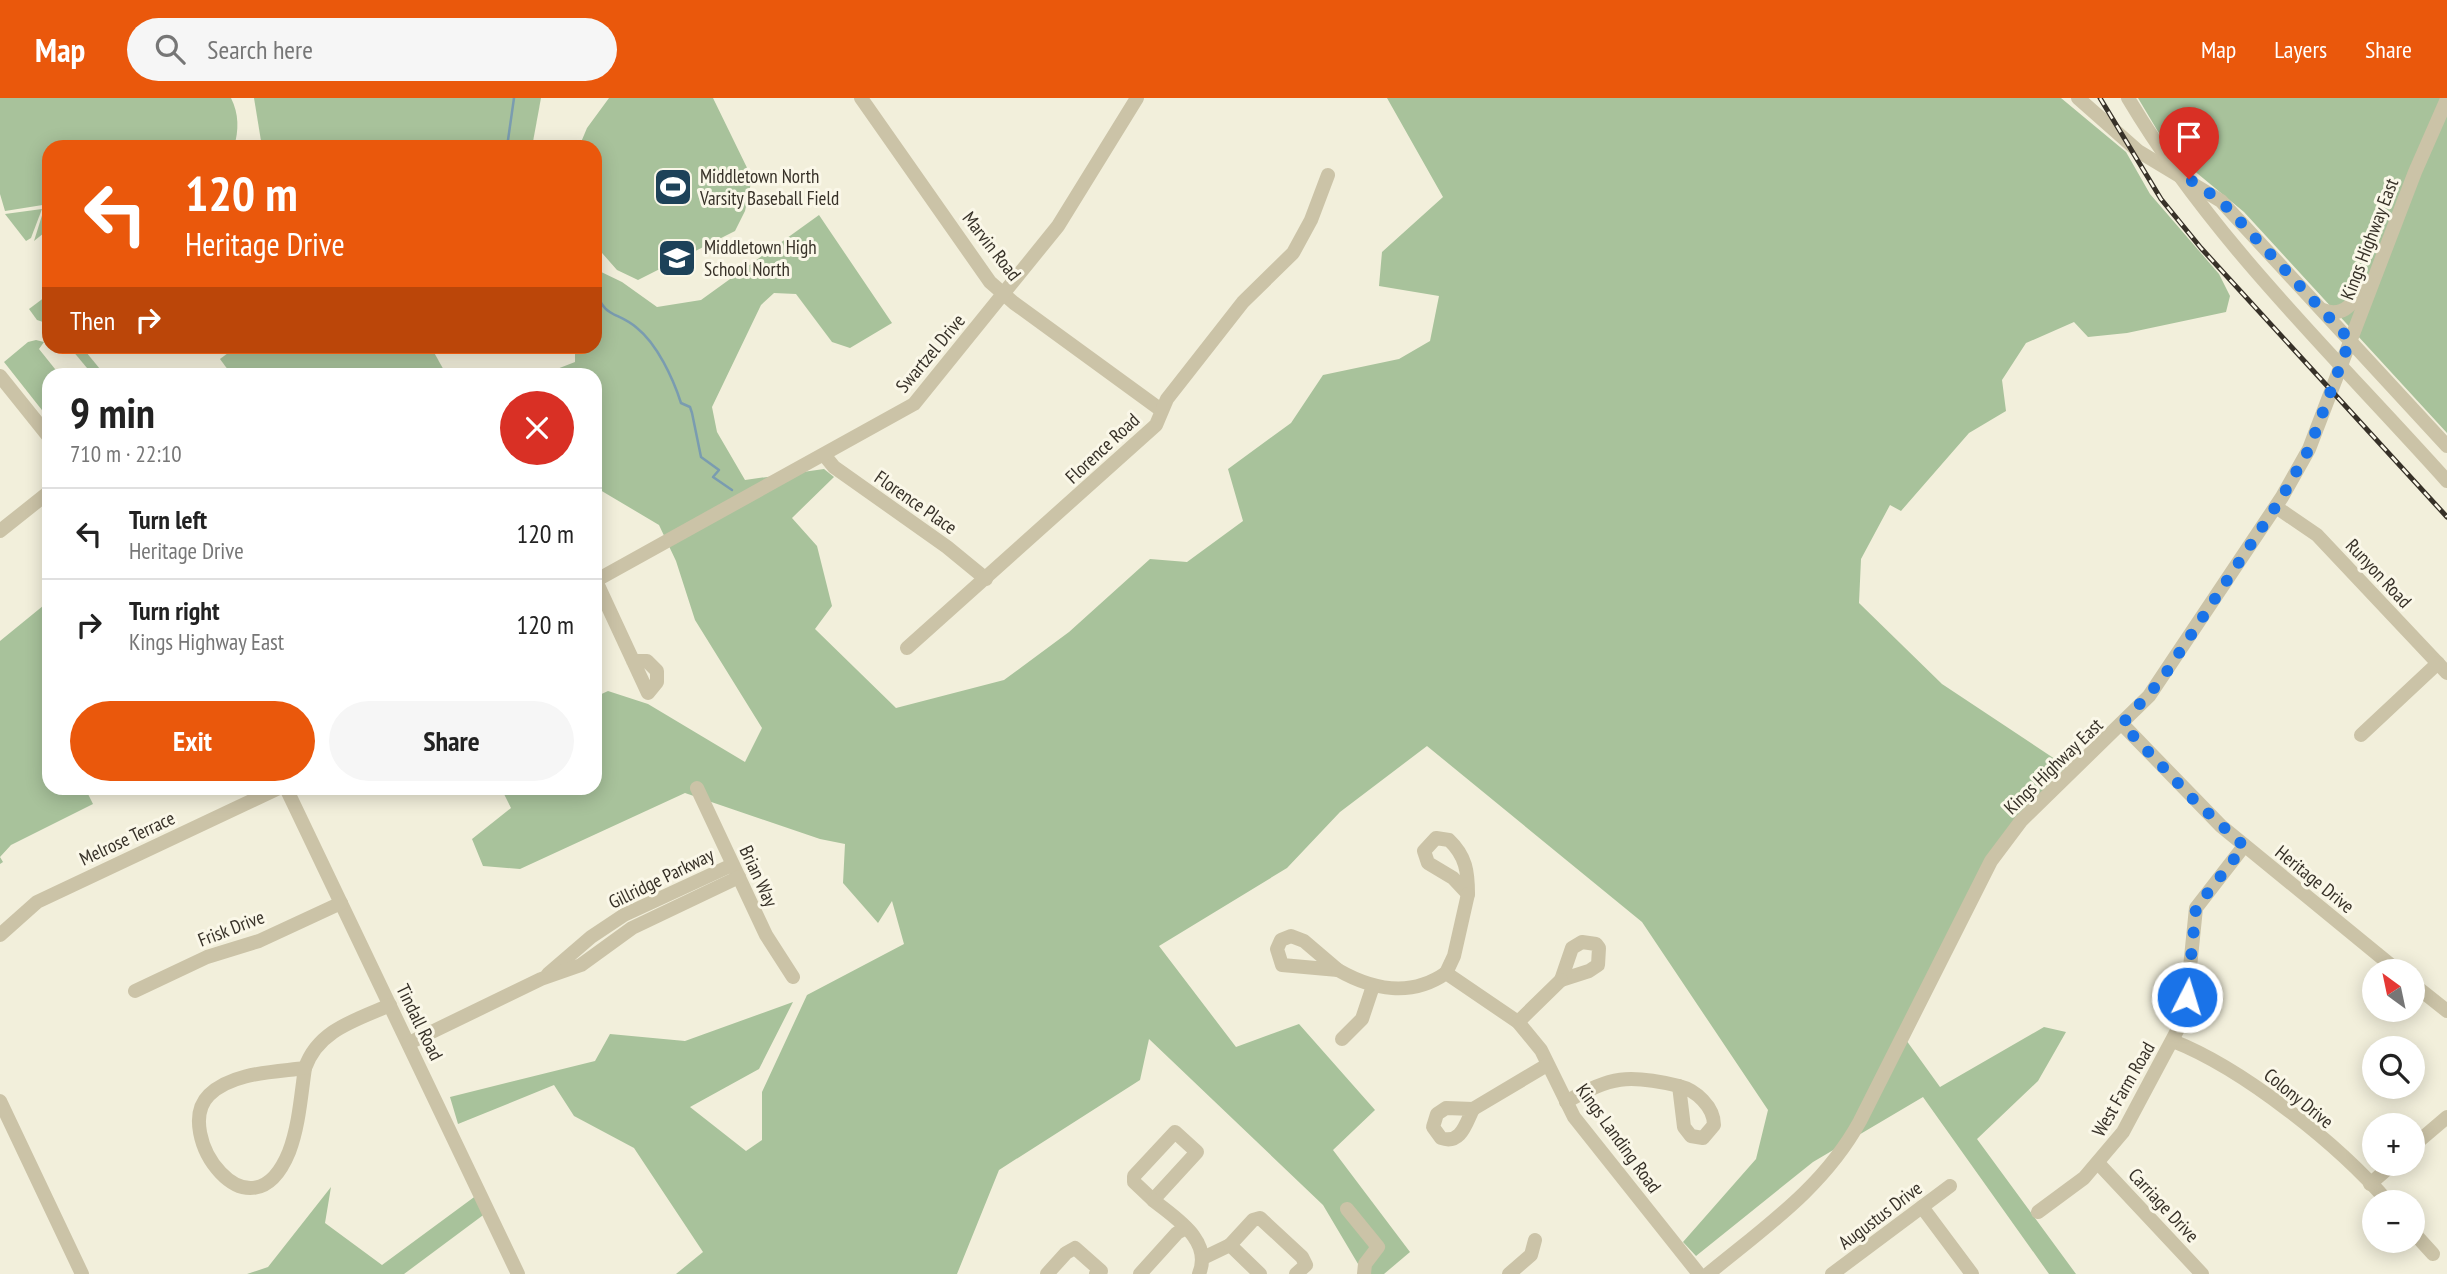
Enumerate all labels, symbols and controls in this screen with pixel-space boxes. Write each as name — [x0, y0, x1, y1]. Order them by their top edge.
search box — [127, 18, 617, 81]
text: Map — [35, 28, 85, 71]
icon: search — [151, 30, 189, 68]
text: Search here — [207, 33, 313, 66]
text: Map — [2201, 34, 2236, 65]
text: Layers — [2274, 34, 2327, 65]
text: Share — [2365, 34, 2412, 65]
pin — [2159, 107, 2219, 179]
icon: arrive — [2170, 118, 2208, 156]
text: 120 m — [185, 161, 298, 225]
place label: Middletown North Varsity Baseball Field — [699, 164, 839, 210]
sports icon: Middletown North Varsity Baseball Field — [652, 166, 694, 208]
icon: left — [70, 168, 161, 259]
street label: Kings Highway East — [2335, 174, 2403, 303]
street label: Marvin Road — [958, 207, 1026, 285]
text: Heritage Drive — [185, 223, 345, 265]
place label: Middletown High School North — [704, 235, 817, 281]
school or university icon: Middletown High School North — [656, 237, 698, 279]
icon: right — [129, 301, 167, 339]
text: Then — [70, 304, 115, 337]
street label: Swartzel Drive — [890, 309, 970, 397]
text: 9 min — [70, 385, 155, 440]
button: close — [500, 391, 574, 465]
street label: Florence Road — [1060, 408, 1144, 488]
text: 710 m · 22:10 — [70, 439, 182, 468]
street label: Florence Place — [870, 465, 962, 539]
text: Turn left — [129, 503, 207, 536]
icon: left — [70, 515, 108, 553]
text: 120 m — [516, 517, 574, 550]
street label: Runyon Road — [2341, 533, 2417, 613]
text: Heritage Drive — [129, 536, 244, 565]
text: Turn right — [129, 594, 220, 627]
icon: right — [70, 606, 108, 644]
text: 120 m — [516, 608, 574, 641]
text: Kings Highway East — [129, 627, 284, 656]
button: Exit — [70, 701, 315, 781]
button: Share — [329, 701, 574, 781]
street label: Kings Highway East — [1999, 712, 2108, 819]
street label: Melrose Terrace — [76, 805, 179, 870]
street label: Heritage Drive — [2271, 840, 2360, 918]
street label: Gillridge Parkway — [604, 842, 718, 914]
street label: Brian Way — [734, 842, 784, 911]
street label: Frisk Drive — [194, 904, 268, 952]
north arrow — [2362, 959, 2426, 1022]
map controls — [2362, 959, 2425, 1253]
position arrow — [2150, 960, 2224, 1034]
street label: Tindall Road — [391, 980, 449, 1064]
button: search — [2362, 1036, 2425, 1099]
street label: West Farm Road — [2086, 1037, 2160, 1141]
street label: Colony Drive — [2259, 1063, 2339, 1133]
street label: Kings Landing Road — [1571, 1079, 1667, 1197]
button: + — [2362, 1113, 2425, 1176]
street label: Carriage Drive — [2124, 1163, 2205, 1247]
street label: Augustus Drive — [1833, 1176, 1927, 1254]
button: − — [2362, 1190, 2425, 1253]

